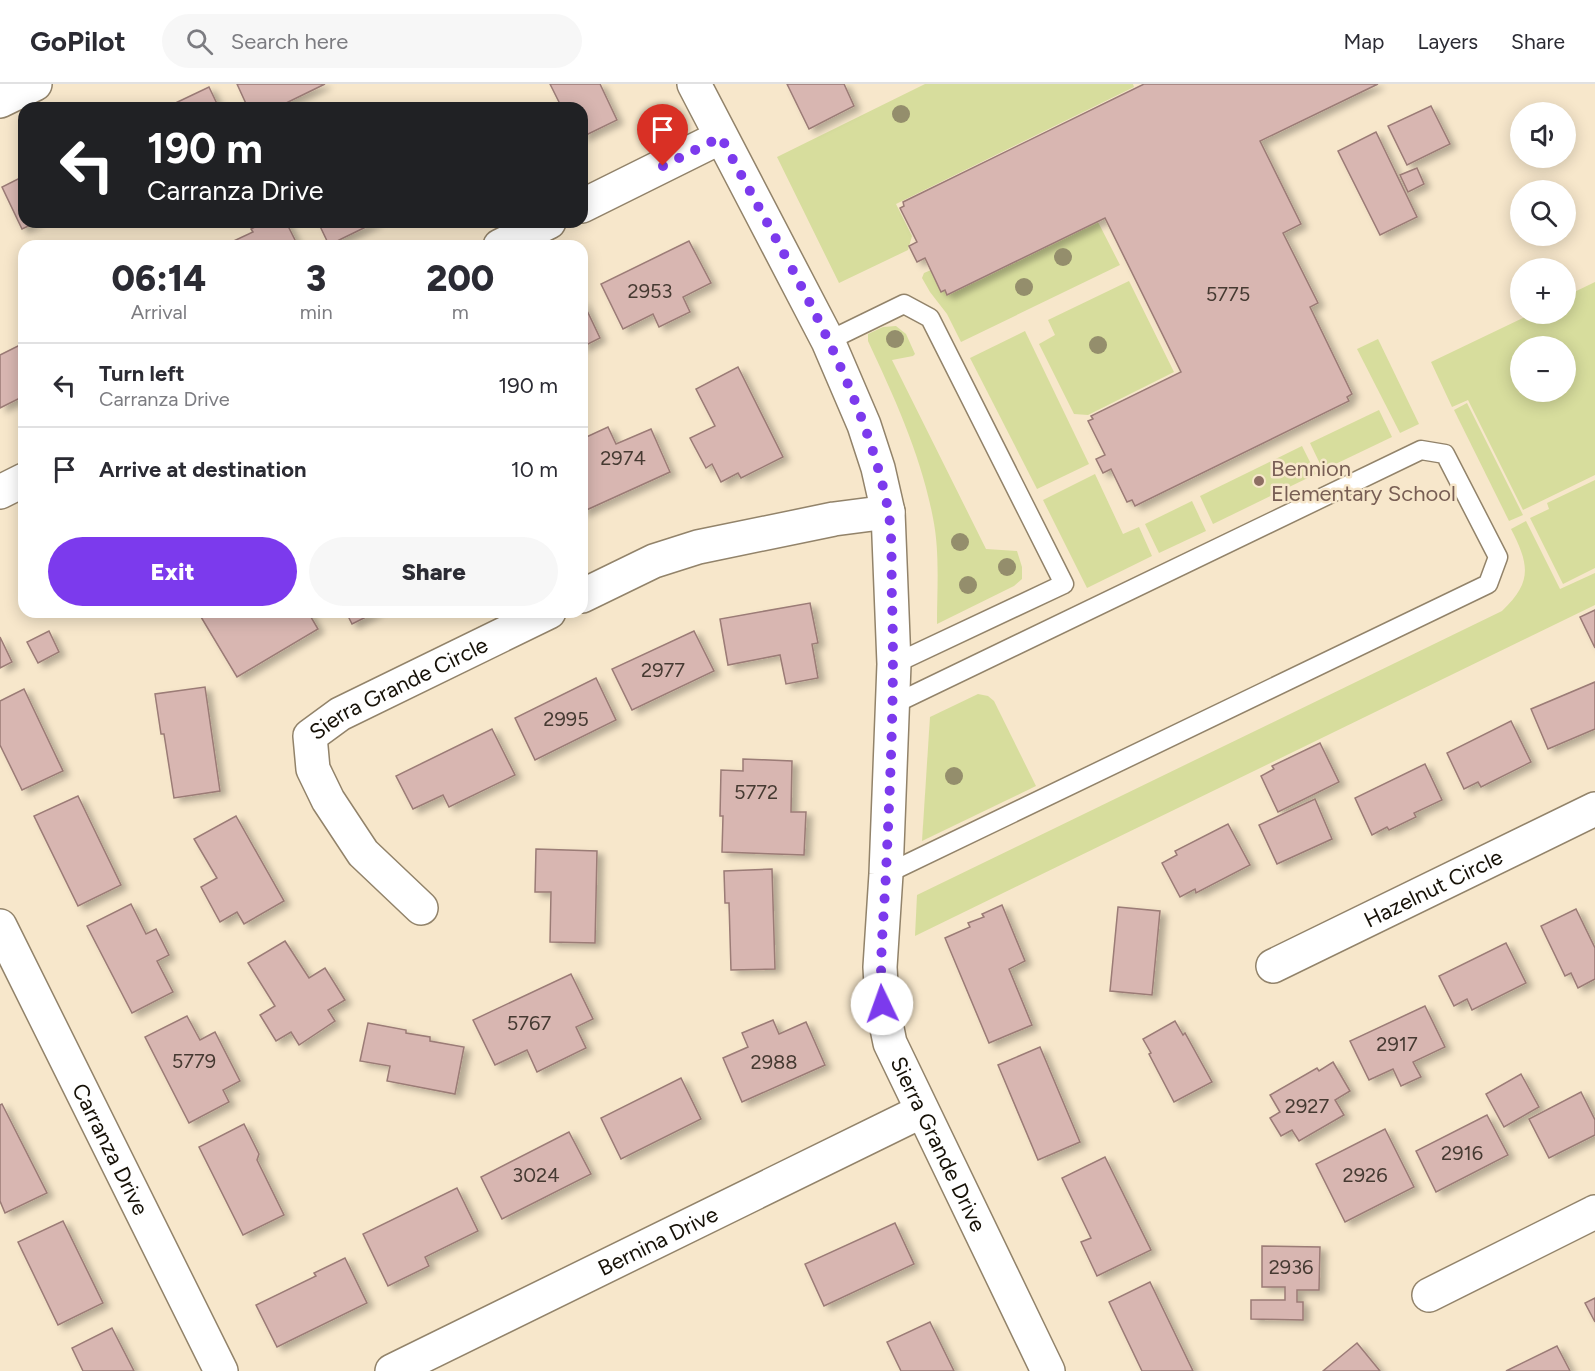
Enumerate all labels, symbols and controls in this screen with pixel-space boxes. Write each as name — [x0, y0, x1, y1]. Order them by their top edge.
search box — [162, 14, 582, 68]
text: GoPilot — [30, 24, 126, 58]
icon: search — [183, 25, 216, 58]
text: Search here — [231, 28, 348, 55]
text: Map — [1344, 29, 1384, 54]
text: Layers — [1417, 29, 1478, 54]
text: Share — [1511, 29, 1565, 54]
map controls — [1510, 102, 1576, 402]
button: sound — [1510, 102, 1576, 168]
pin — [637, 104, 688, 166]
icon: arrive — [646, 113, 679, 146]
text: 190 m — [147, 123, 263, 174]
icon: left — [48, 126, 126, 204]
text: Carranza Drive — [147, 174, 323, 207]
button: search — [1510, 180, 1576, 246]
text: 06:14 — [112, 257, 206, 300]
text: 3 — [306, 257, 326, 300]
text: 200 — [426, 257, 494, 300]
button: + — [1510, 258, 1576, 324]
house number: 2953 — [628, 279, 672, 303]
house number: 5775 — [1206, 282, 1250, 306]
text: Arrival — [131, 300, 187, 324]
text: min — [300, 300, 333, 324]
text: m — [452, 300, 469, 324]
button: − — [1510, 336, 1576, 402]
text: Turn left — [99, 360, 185, 387]
icon: left — [48, 369, 81, 402]
text: 190 m — [498, 372, 558, 399]
text: Carranza Drive — [99, 387, 230, 411]
house number: 2974 — [600, 446, 646, 470]
icon: arrive — [48, 453, 81, 486]
place label: Bennion Elementary School — [1271, 455, 1456, 507]
text: Arrive at destination — [99, 456, 307, 483]
text: 10 m — [511, 456, 558, 483]
marker: Bennion Elementary School — [1252, 474, 1266, 488]
button: Exit — [48, 537, 297, 606]
button: Share — [309, 537, 558, 606]
street label: Sierra Grande Circle — [304, 631, 492, 746]
house number: 2977 — [641, 658, 685, 682]
house number: 2995 — [543, 707, 589, 731]
house number: 5772 — [734, 780, 778, 804]
street label: Hazelnut Circle — [1359, 843, 1507, 933]
position arrow — [850, 972, 914, 1036]
house number: 5767 — [507, 1011, 551, 1035]
house number: 2917 — [1376, 1032, 1418, 1056]
house number: 5779 — [172, 1049, 216, 1073]
house number: 2988 — [750, 1050, 798, 1074]
street label: Sierra Grande Drive — [885, 1052, 992, 1236]
street label: Carranza Drive — [67, 1079, 155, 1219]
house number: 2927 — [1285, 1094, 1329, 1118]
house number: 2916 — [1441, 1141, 1483, 1165]
house number: 3024 — [512, 1163, 560, 1187]
house number: 2926 — [1343, 1163, 1388, 1187]
street label: Bernina Drive — [593, 1200, 722, 1281]
house number: 2936 — [1269, 1255, 1313, 1279]

